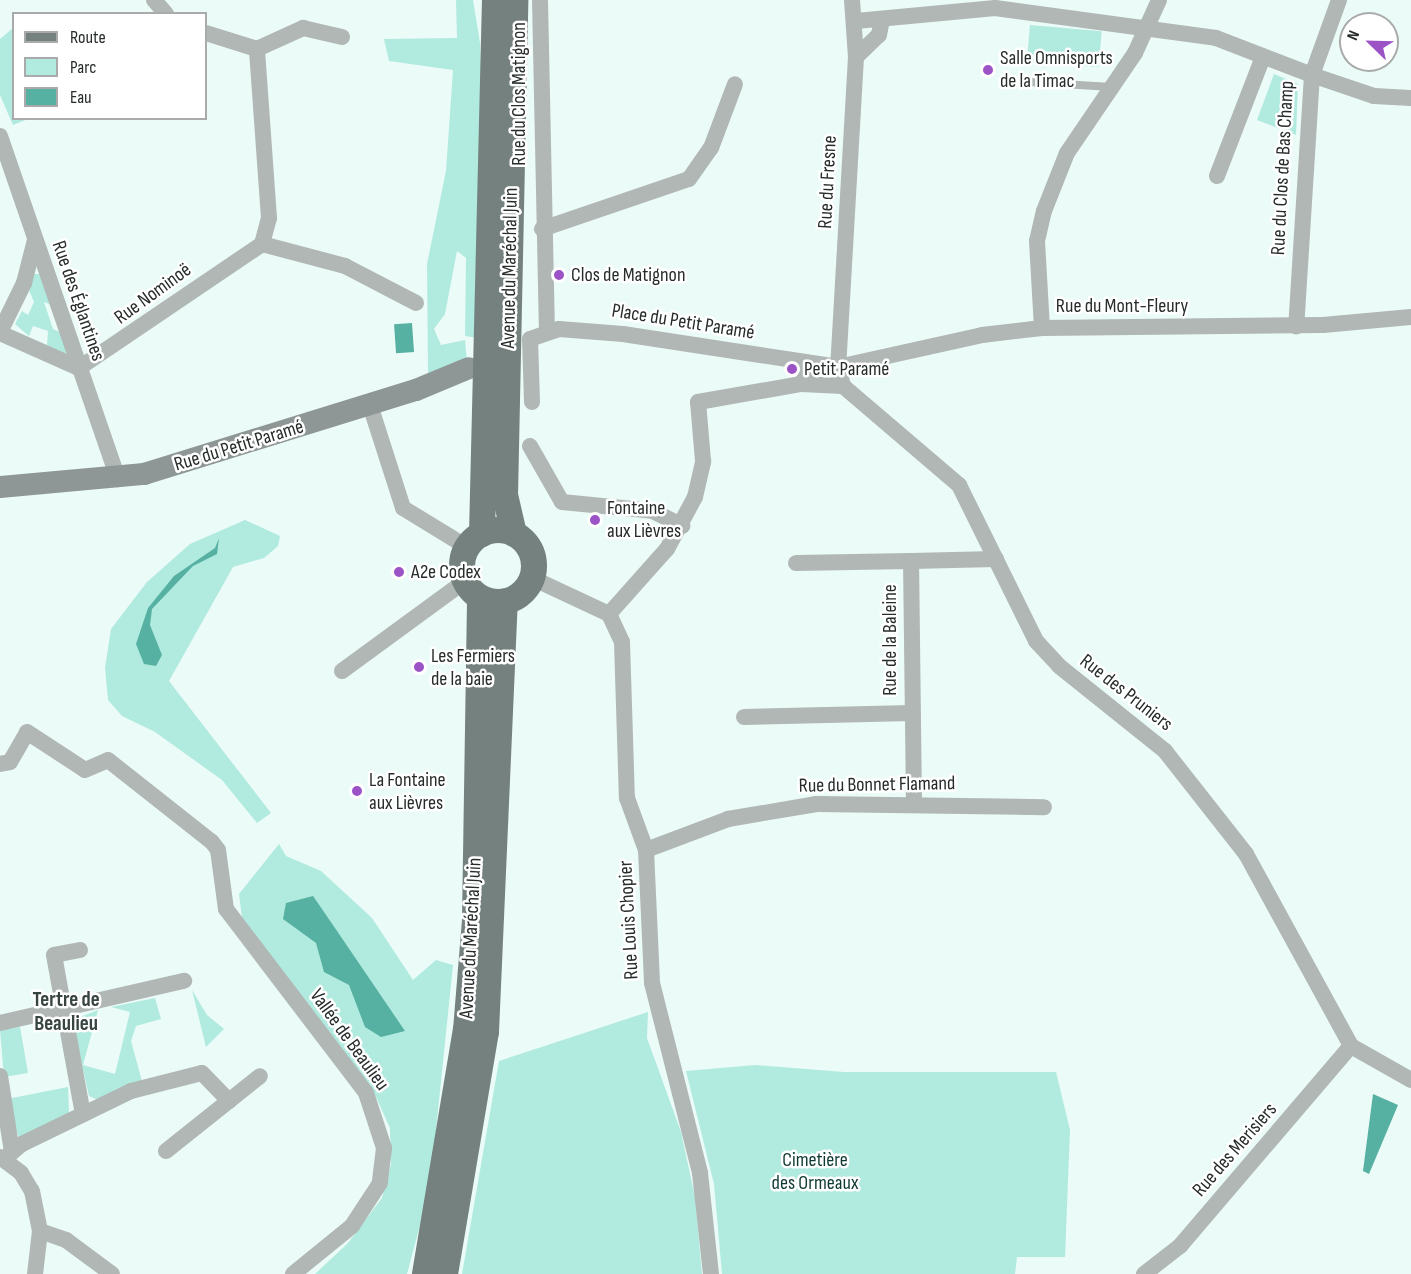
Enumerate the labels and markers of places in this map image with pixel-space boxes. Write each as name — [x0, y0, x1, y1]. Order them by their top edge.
place label: Salle Omnisports de la Timac — [1000, 46, 1113, 93]
marker: Salle Omnisports de la Timac — [981, 63, 995, 77]
place label: Clos de Matignon — [571, 263, 685, 287]
marker: Clos de Matignon — [552, 268, 566, 282]
place label: Petit Paramé — [804, 357, 889, 381]
marker: Petit Paramé — [785, 362, 799, 376]
place label: Fontaine aux Lièvres — [607, 496, 681, 543]
marker: Fontaine aux Lièvres — [588, 513, 602, 527]
place label: A2e Codex — [411, 560, 481, 584]
marker: A2e Codex — [392, 565, 406, 579]
place label: Les Fermiers de la baie — [431, 644, 515, 691]
marker: Les Fermiers de la baie — [412, 660, 426, 674]
place label: La Fontaine aux Lièvres — [369, 768, 446, 815]
marker: La Fontaine aux Lièvres — [350, 784, 364, 798]

